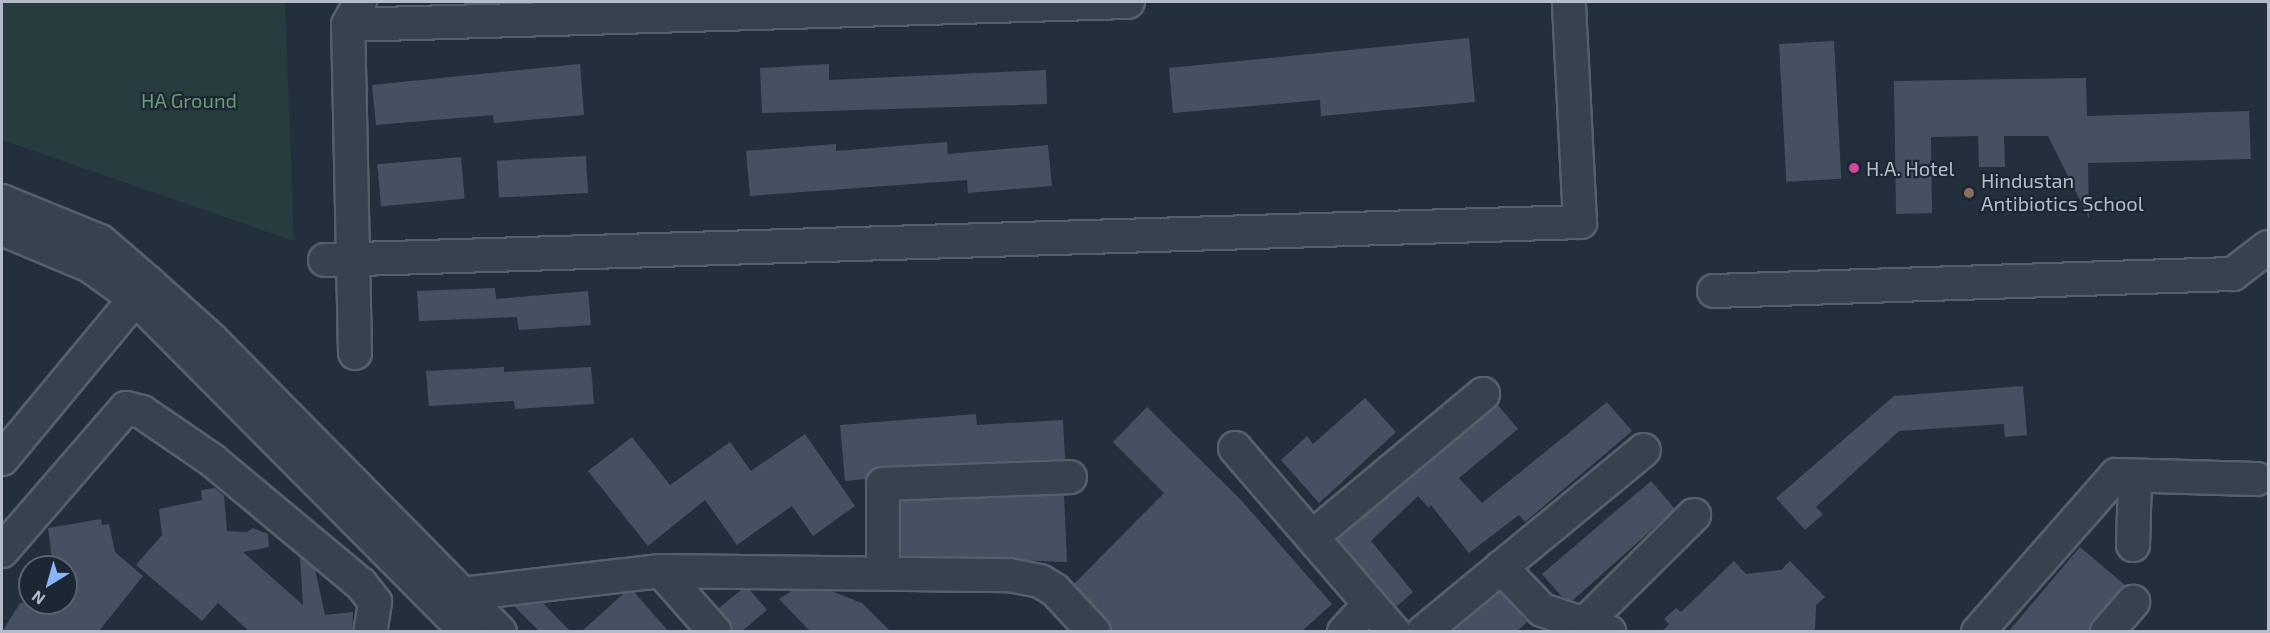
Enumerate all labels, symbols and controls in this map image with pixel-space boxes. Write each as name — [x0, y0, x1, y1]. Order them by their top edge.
park label: HA Ground — [141, 88, 237, 112]
place label: H.A. Hotel — [1866, 156, 1954, 180]
marker: H.A. Hotel — [1847, 161, 1861, 175]
place label: Hindustan Antibiotics School — [1981, 169, 2144, 216]
marker: Hindustan Antibiotics School — [1962, 186, 1976, 200]
north arrow — [18, 555, 78, 615]
text: N — [28, 587, 48, 609]

